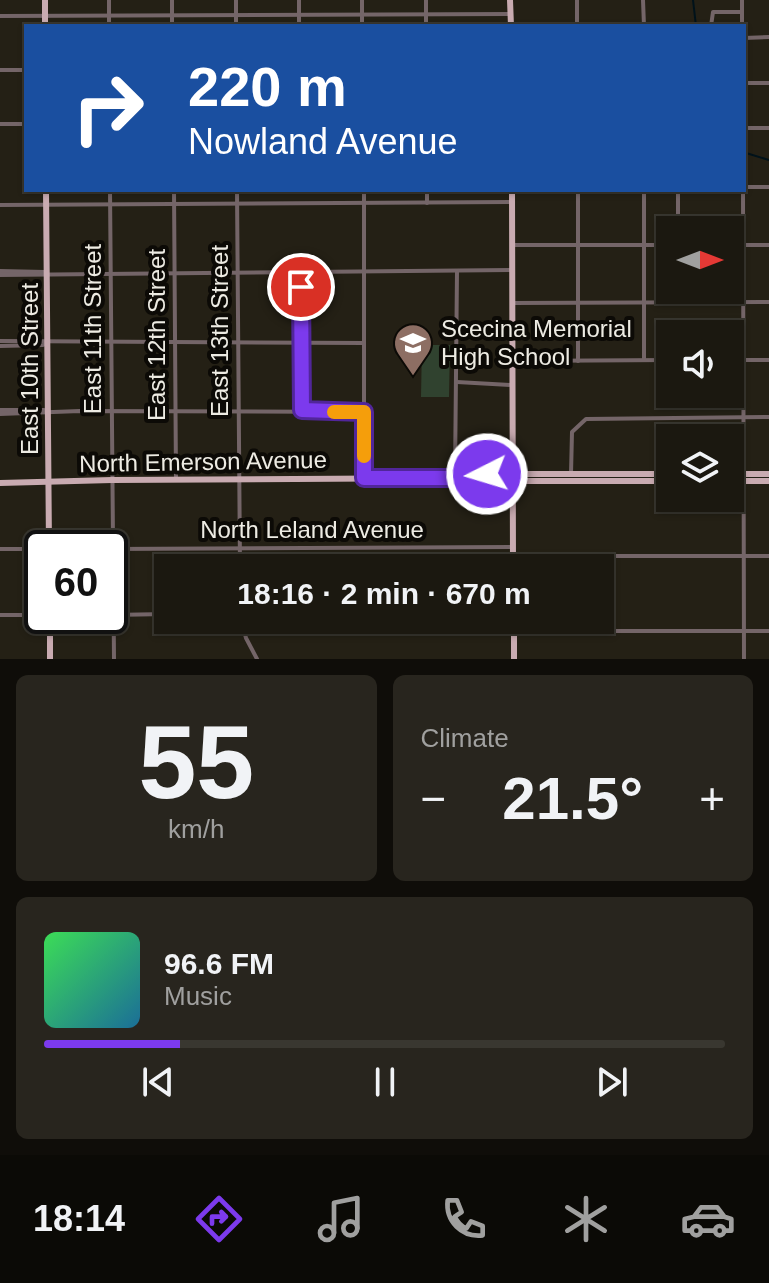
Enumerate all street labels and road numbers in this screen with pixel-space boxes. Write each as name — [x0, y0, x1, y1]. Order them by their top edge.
street label: East 11th Street — [79, 244, 106, 414]
street label: East 13th Street — [206, 245, 233, 417]
street label: East 12th Street — [143, 249, 170, 421]
street label: East 10th Street — [16, 283, 43, 455]
street label: North Emerson Avenue — [79, 446, 327, 477]
street label: North Leland Avenue — [200, 516, 424, 543]

